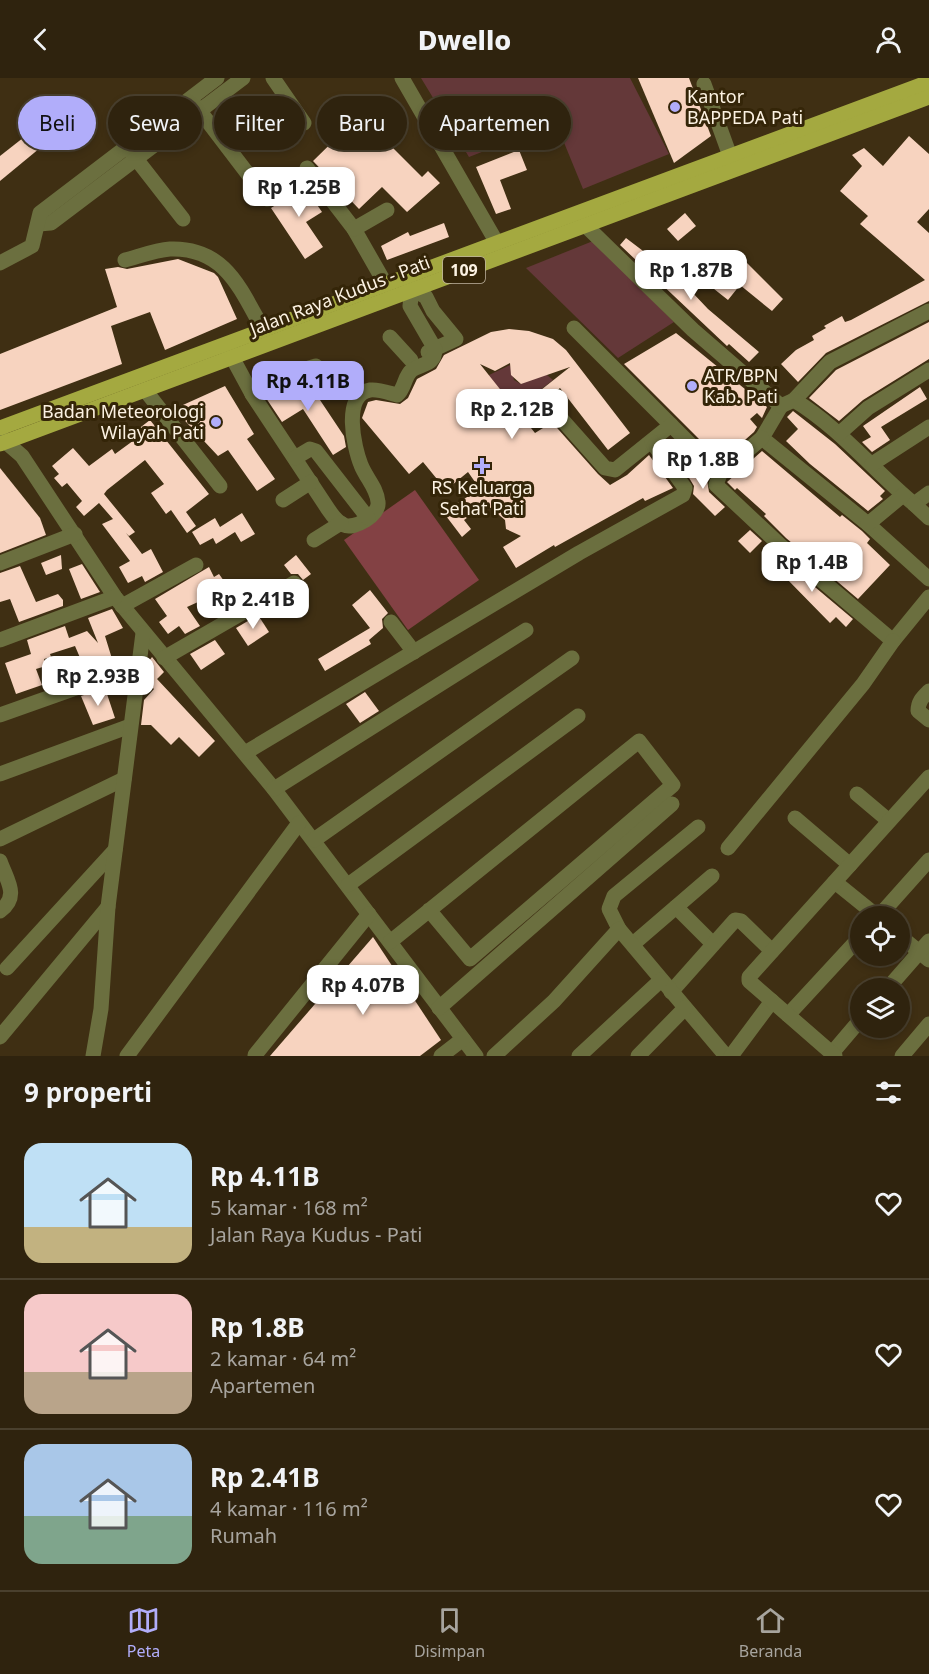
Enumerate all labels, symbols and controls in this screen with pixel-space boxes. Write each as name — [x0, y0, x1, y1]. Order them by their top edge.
text: Dwello — [418, 21, 511, 58]
icon: back — [24, 23, 57, 56]
icon: person — [872, 23, 905, 56]
place label: Kantor BAPPEDA Pati — [687, 84, 803, 129]
chip: Beli — [18, 96, 96, 150]
chip: Sewa — [108, 96, 202, 150]
chip: Filter — [214, 96, 305, 150]
chip: Baru — [317, 96, 407, 150]
chip: Apartemen — [419, 96, 571, 150]
marker: Kantor BAPPEDA Pati — [668, 100, 682, 114]
pin: Rp 1.25B — [237, 167, 361, 218]
text: Rp 1.25B — [257, 173, 341, 200]
street label: Jalan Raya Kudus - Pati — [244, 250, 433, 341]
pin: Rp 1.87B — [629, 250, 753, 301]
text: Rp 1.87B — [649, 256, 733, 283]
road number: 109 — [443, 257, 485, 283]
pin: Rp 4.11B — [246, 361, 370, 412]
place label: ATR/BPN Kab. Pati — [704, 363, 778, 408]
text: Rp 4.11B — [266, 367, 350, 394]
marker: ATR/BPN Kab. Pati — [685, 379, 699, 393]
pin: Rp 2.12B — [450, 389, 574, 440]
text: Rp 2.12B — [470, 395, 554, 422]
place label: Badan Meteorologi Wilayah Pati — [42, 399, 204, 444]
marker: Badan Meteorologi Wilayah Pati — [209, 415, 223, 429]
pin: Rp 1.8B — [648, 439, 758, 490]
text: Rp 1.8B — [667, 445, 739, 472]
marker: RS Keluarga Sehat Pati — [473, 457, 491, 475]
place label: RS Keluarga Sehat Pati — [431, 475, 533, 520]
pin: Rp 1.4B — [757, 542, 867, 593]
text: Rp 1.4B — [776, 548, 848, 575]
pin: Rp 2.41B — [191, 579, 315, 630]
text: Rp 2.41B — [211, 585, 295, 612]
pin: Rp 2.93B — [36, 656, 160, 707]
text: Rp 2.93B — [56, 662, 140, 689]
map controls — [850, 906, 910, 1038]
button: locate — [850, 906, 910, 966]
pin: Rp 4.07B — [301, 965, 425, 1016]
text: Rp 4.07B — [321, 971, 405, 998]
button: layers — [850, 978, 910, 1038]
text: 9 properti — [24, 1074, 152, 1110]
icon: filters — [872, 1076, 905, 1109]
text: Rp 4.11B — [210, 1158, 319, 1194]
icon: home — [72, 1167, 144, 1239]
icon: heart — [872, 1187, 905, 1220]
text: 5 kamar · 168 m² — [210, 1194, 368, 1221]
text: Jalan Raya Kudus - Pati — [210, 1221, 422, 1248]
text: Rp 1.8B — [210, 1309, 305, 1345]
icon: home — [72, 1318, 144, 1390]
icon: heart — [872, 1338, 905, 1371]
text: 2 kamar · 64 m² — [210, 1345, 356, 1372]
text: Apartemen — [210, 1372, 315, 1399]
text: Rp 2.41B — [210, 1459, 319, 1495]
icon: home — [72, 1468, 144, 1540]
icon: heart — [872, 1488, 905, 1521]
text: 4 kamar · 116 m² — [210, 1495, 368, 1522]
text: Rumah — [210, 1522, 277, 1549]
tab: Peta — [127, 1604, 160, 1662]
tab: Disimpan — [414, 1604, 485, 1662]
tab: Beranda — [739, 1604, 802, 1662]

